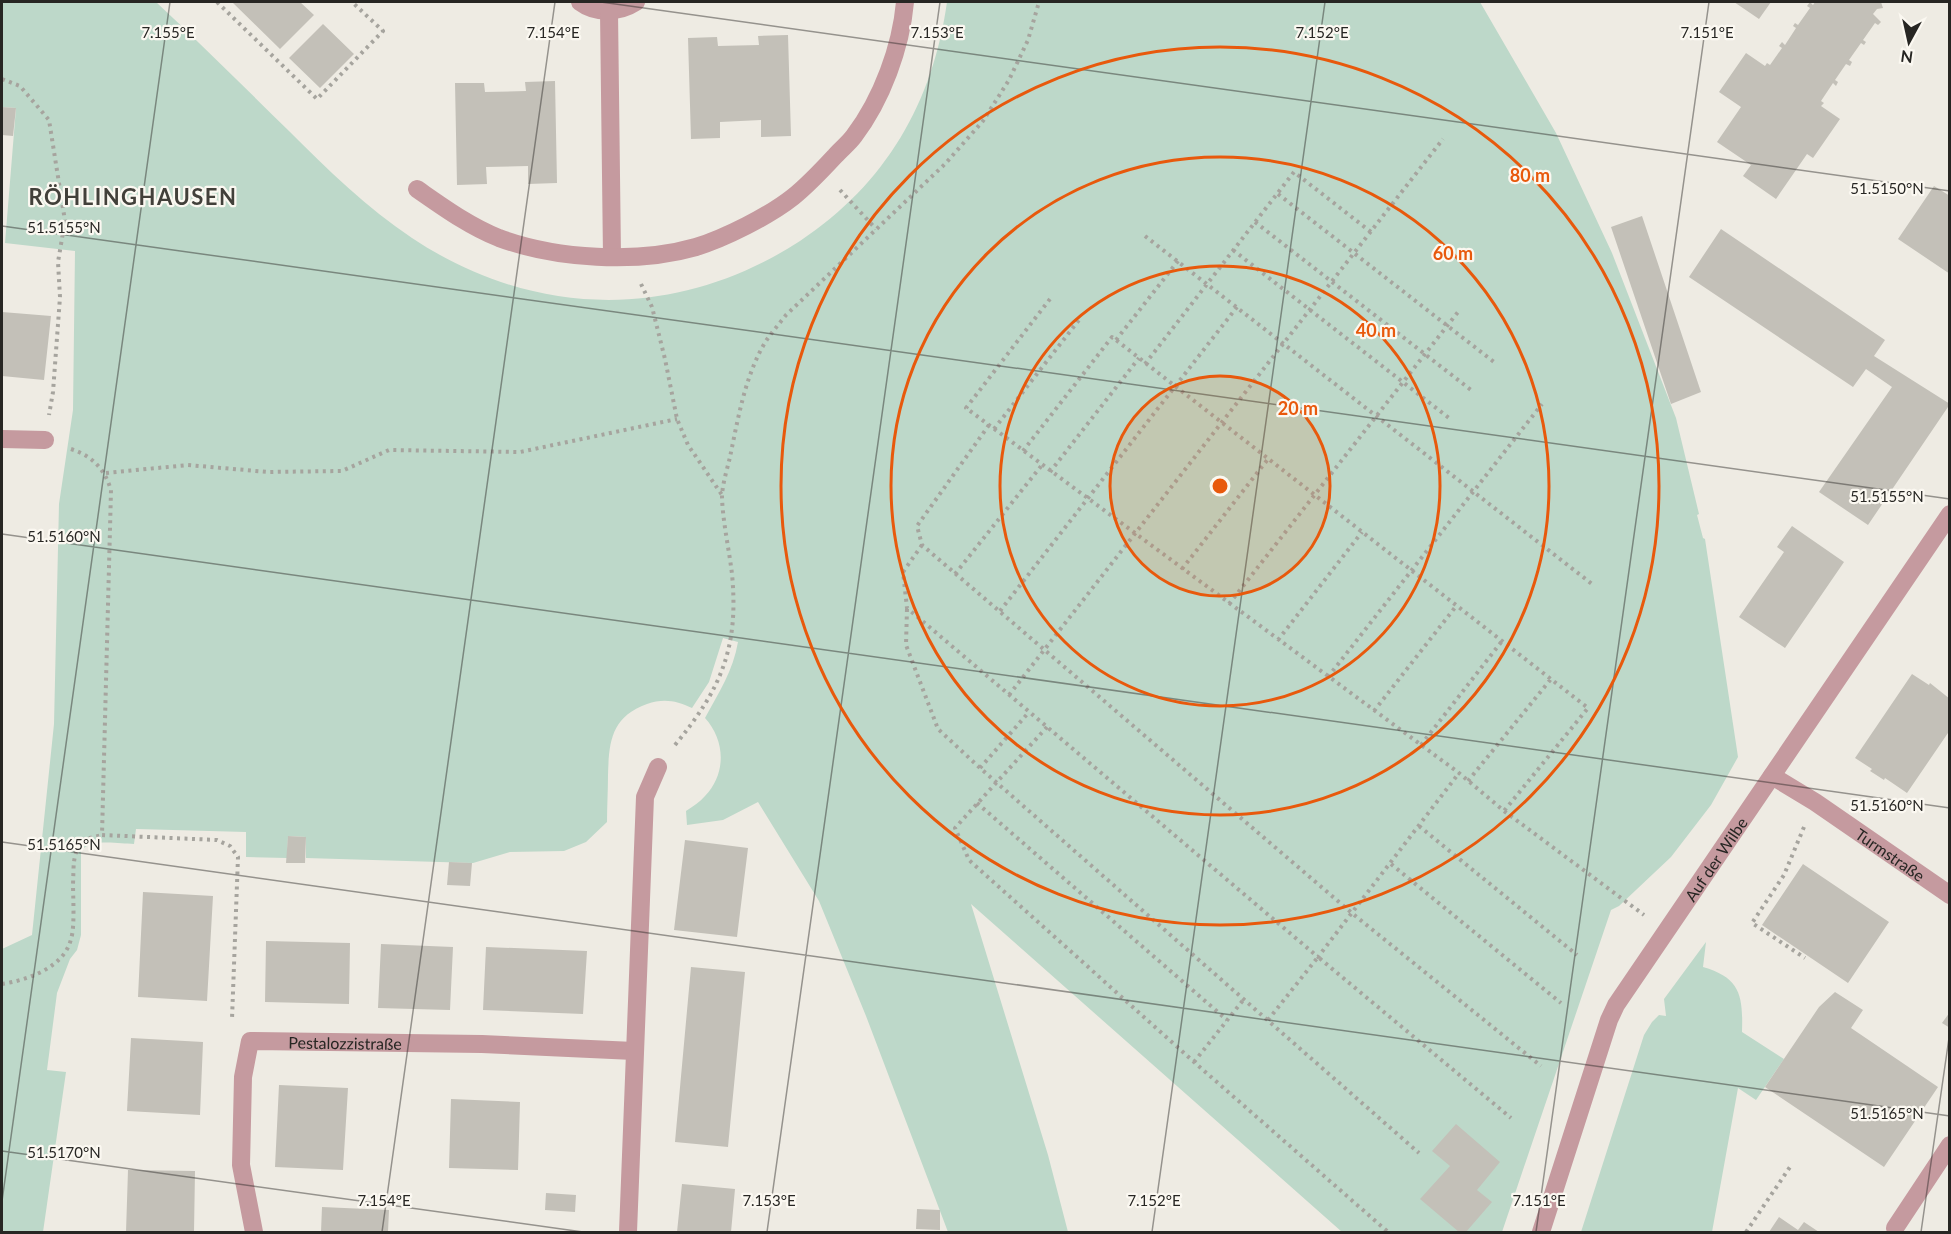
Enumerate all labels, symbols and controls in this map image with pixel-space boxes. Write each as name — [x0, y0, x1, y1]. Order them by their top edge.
north arrow — [1879, 12, 1939, 72]
text: 7.155°E — [141, 23, 195, 41]
text: 7.154°E — [526, 23, 580, 41]
text: 7.153°E — [910, 23, 964, 41]
text: 7.152°E — [1295, 23, 1349, 41]
text: 7.151°E — [1680, 23, 1734, 41]
text: N — [1899, 47, 1914, 68]
text: 80 m — [1510, 164, 1550, 186]
text: 51.5150°N — [1850, 179, 1924, 197]
district label: RÖHLINGHAUSEN — [29, 183, 237, 210]
text: 51.5155°N — [27, 218, 101, 236]
text: 60 m — [1433, 242, 1473, 264]
text: 40 m — [1356, 319, 1396, 341]
text: 20 m — [1278, 397, 1318, 419]
centre of rings — [1210, 476, 1230, 496]
text: 51.5155°N — [1850, 487, 1924, 505]
text: 51.5160°N — [27, 527, 101, 545]
text: 51.5160°N — [1850, 796, 1924, 814]
street label: Auf der Wilbe — [1680, 813, 1751, 904]
street label: Turmstraße — [1852, 824, 1929, 885]
text: 51.5165°N — [27, 835, 101, 853]
street label: Pestalozzistraße — [288, 1032, 402, 1052]
text: 51.5165°N — [1850, 1104, 1924, 1122]
text: 51.5170°N — [27, 1143, 101, 1161]
text: 7.154°E — [357, 1191, 411, 1209]
text: 7.153°E — [742, 1191, 796, 1209]
text: 7.152°E — [1127, 1191, 1181, 1209]
text: 7.151°E — [1512, 1191, 1566, 1209]

